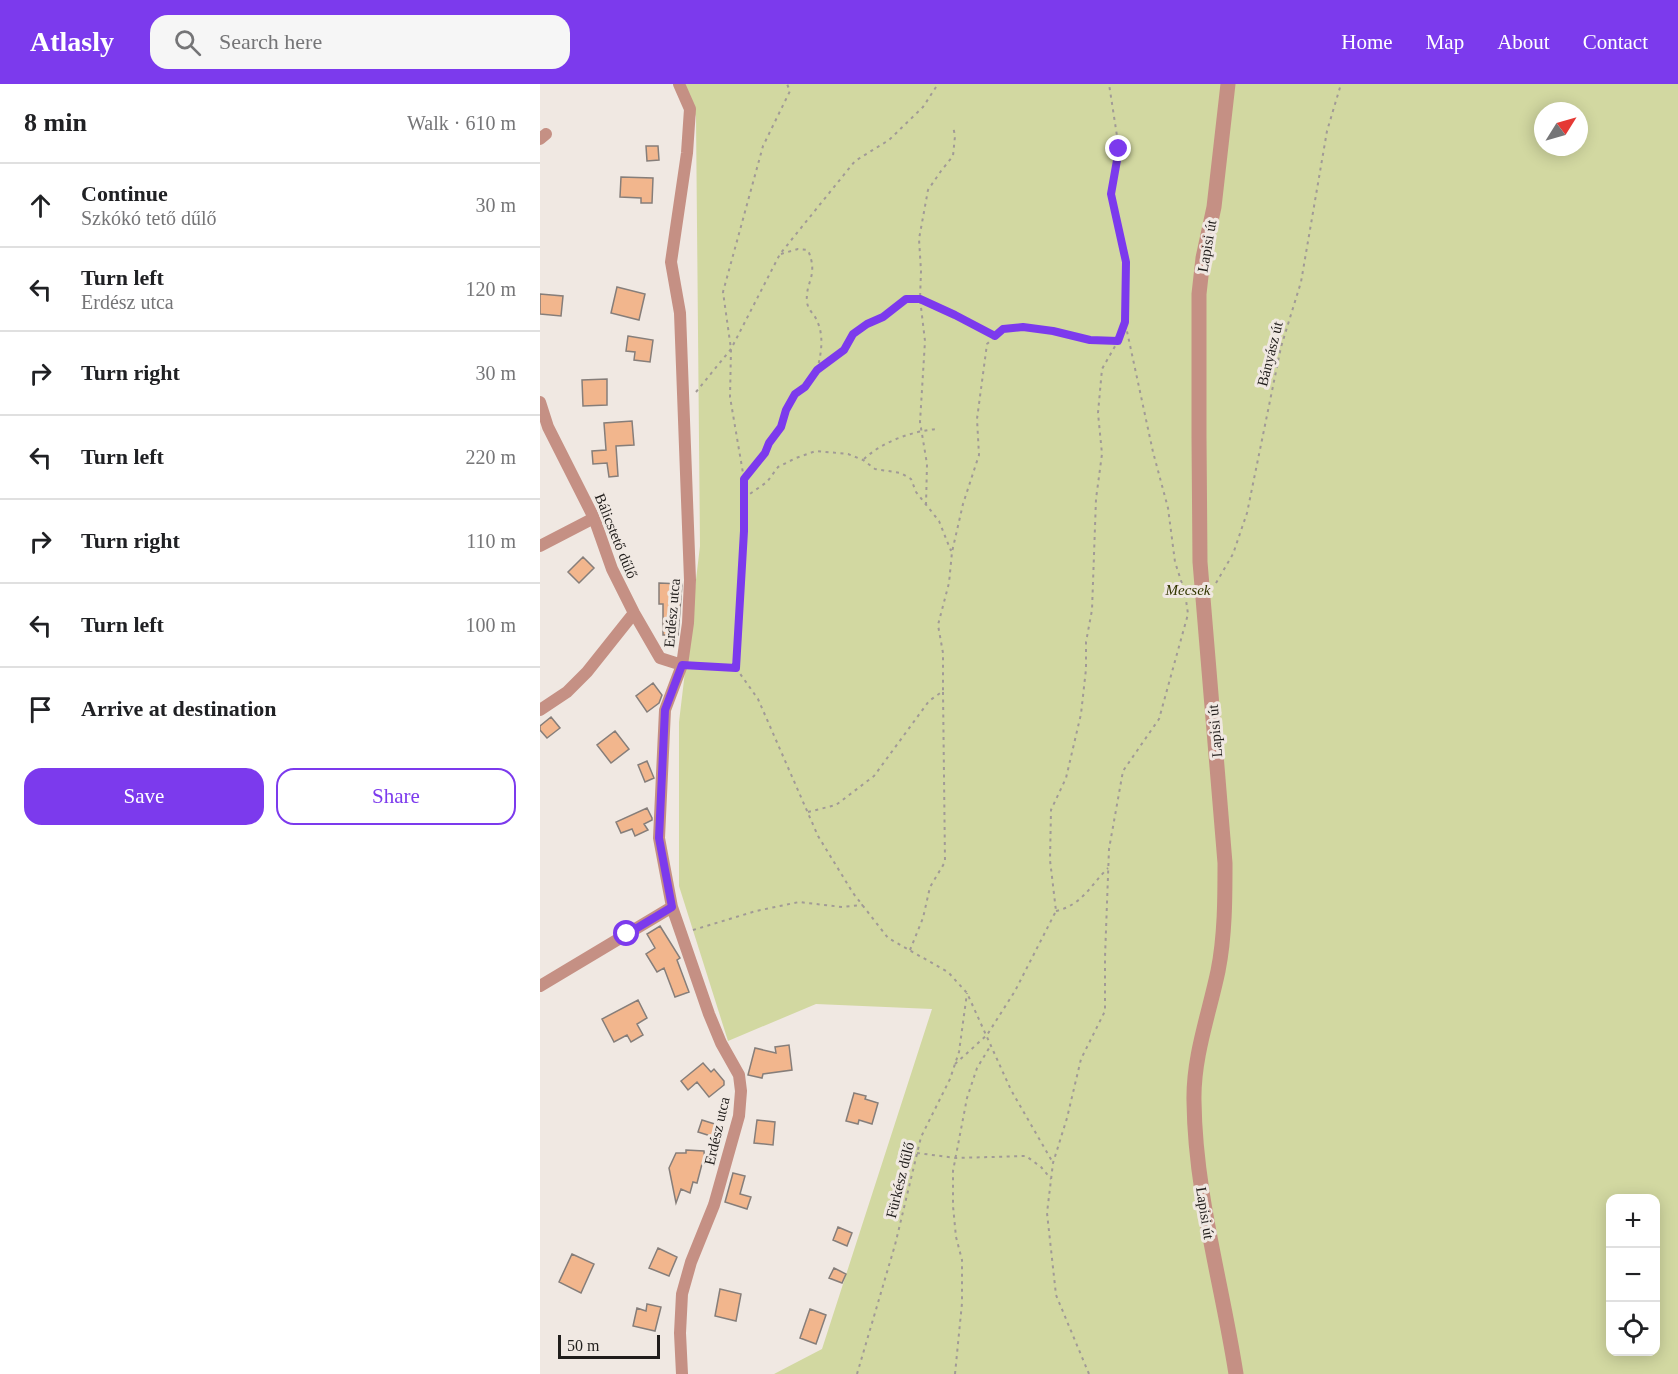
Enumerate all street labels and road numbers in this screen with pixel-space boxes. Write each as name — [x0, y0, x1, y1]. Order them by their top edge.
street label: Lapisi út — [1195, 218, 1220, 273]
street label: Bányász út — [1254, 319, 1286, 388]
street label: Bálicstető dűlő — [592, 491, 640, 581]
street label: Erdész utca — [661, 577, 683, 648]
street label: Lapisi út — [1205, 703, 1225, 758]
street label: Erdész utca — [701, 1095, 733, 1167]
street label: Fürkész dűlő — [883, 1140, 917, 1220]
street label: Lapisi út — [1193, 1186, 1217, 1241]

